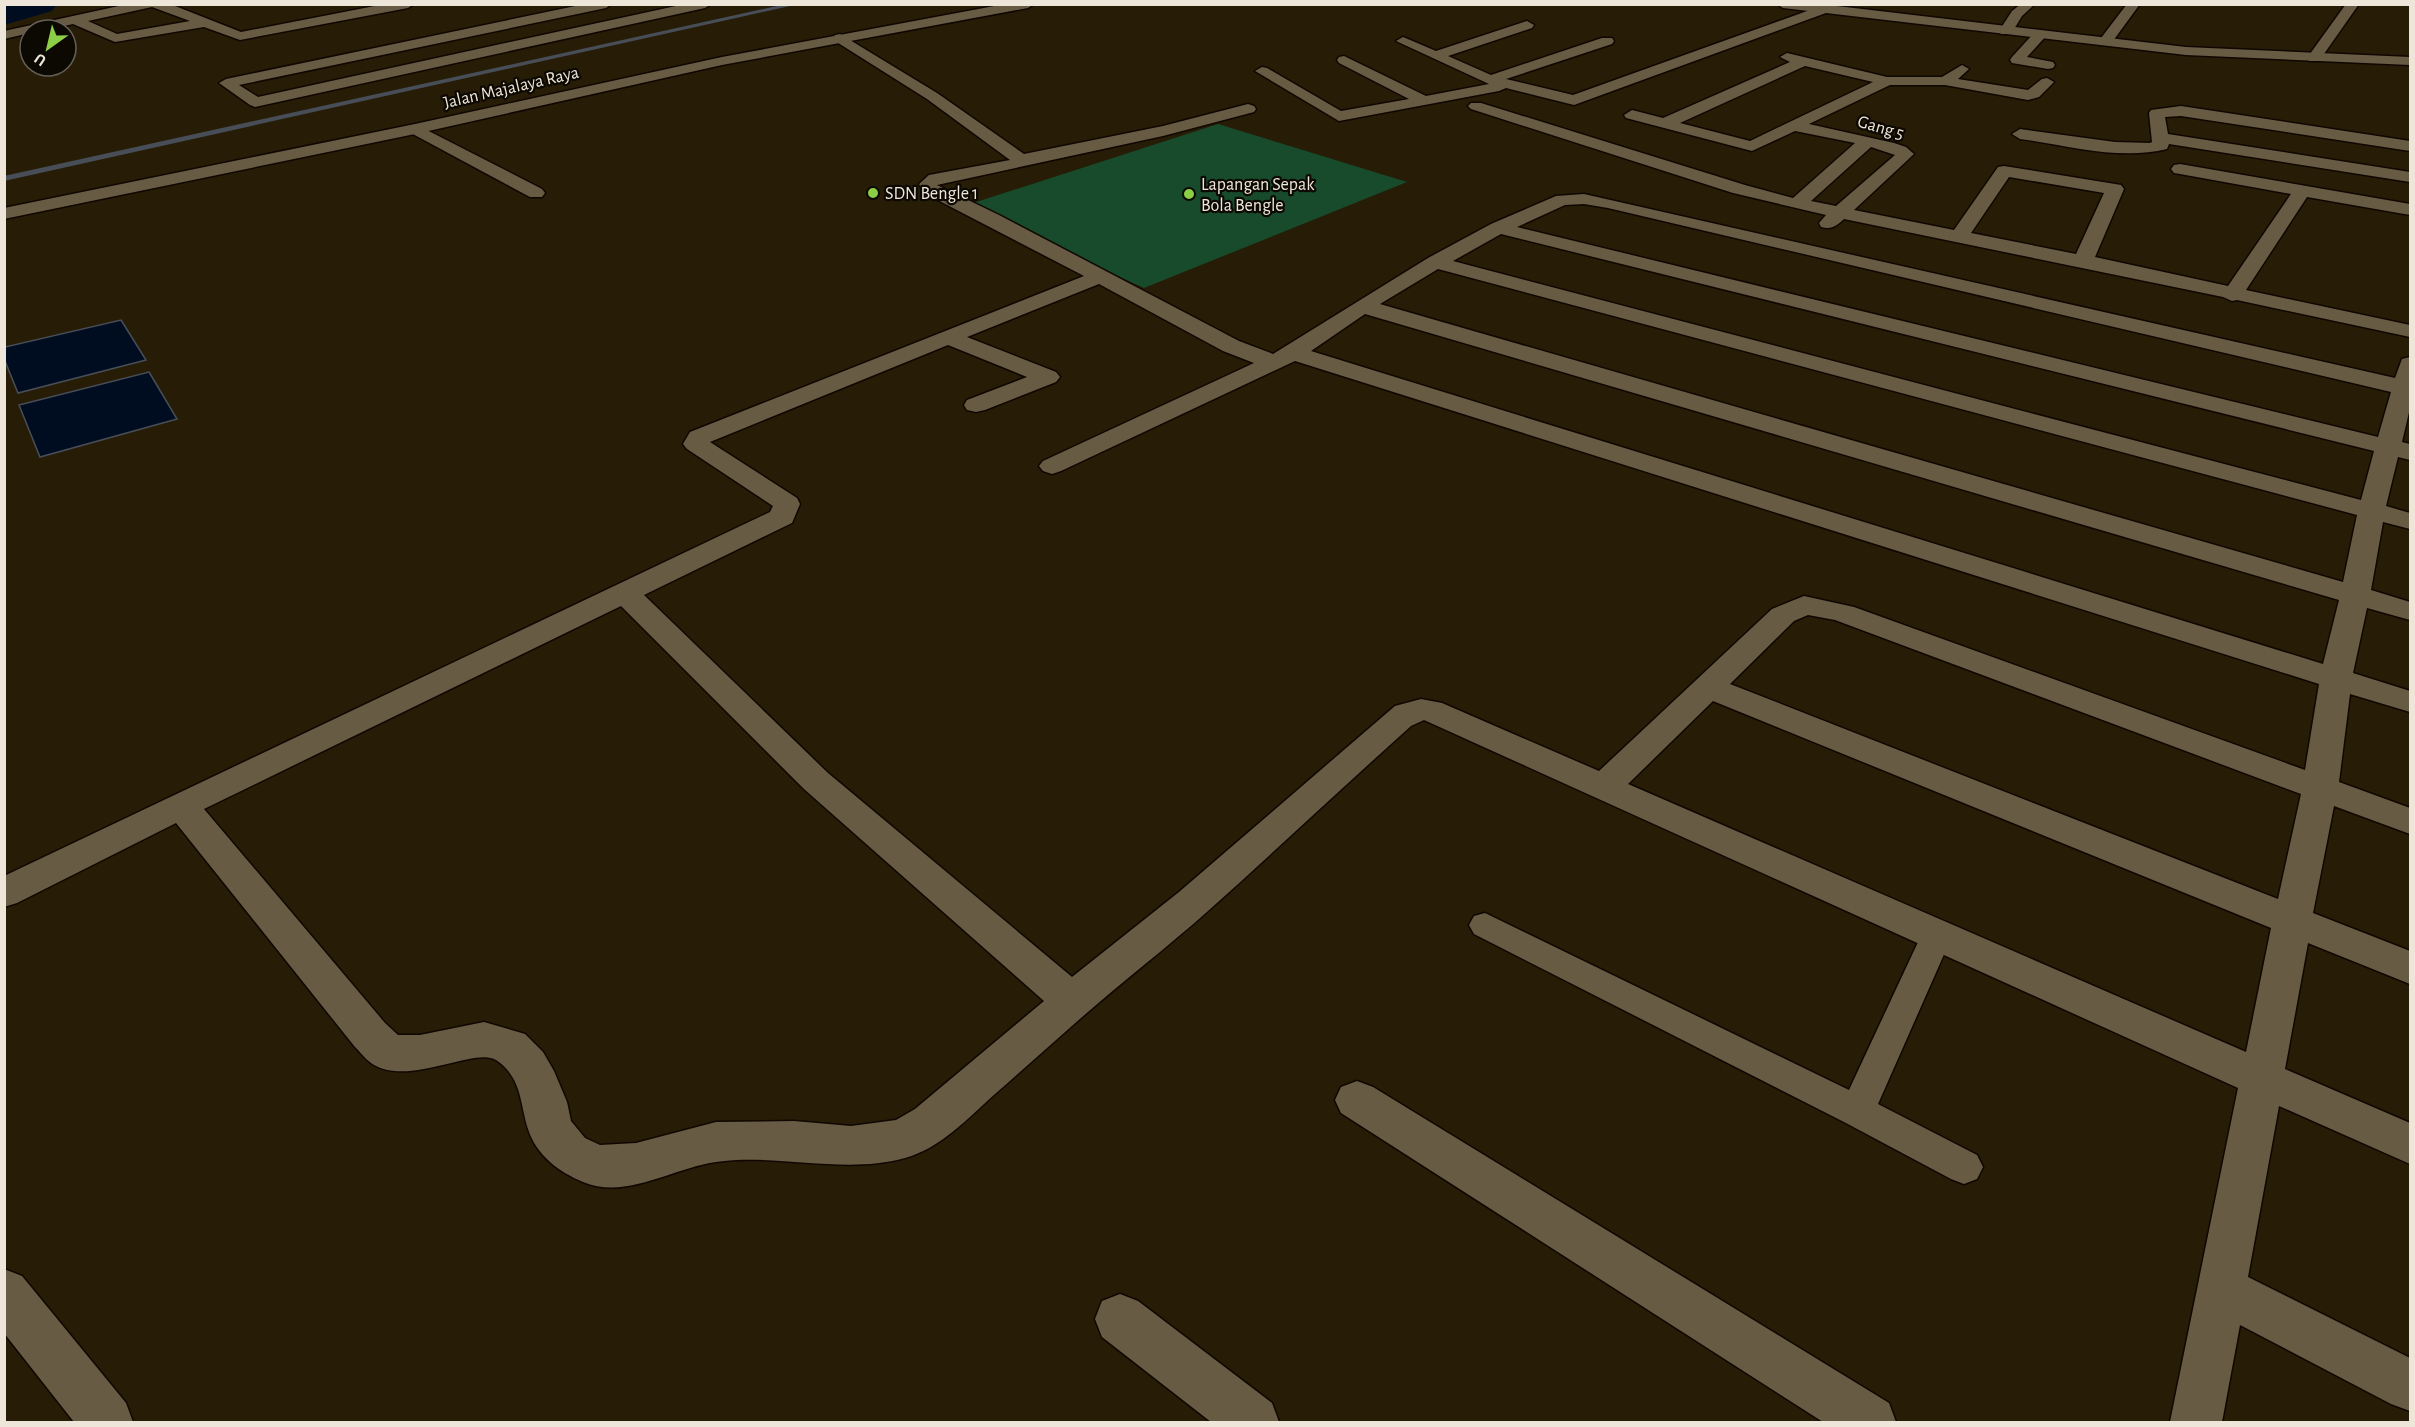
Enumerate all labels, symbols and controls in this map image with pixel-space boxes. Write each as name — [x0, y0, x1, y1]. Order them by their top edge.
north arrow — [18, 18, 78, 78]
text: U — [31, 50, 49, 69]
street label: Jalan Majalaya Raya — [442, 64, 581, 112]
street label: Gang 5 — [1856, 113, 1906, 143]
place label: Lapangan Sepak Bola Bengle — [1201, 176, 1315, 215]
place label: SDN Bengle 1 — [885, 185, 978, 203]
marker: SDN Bengle 1 — [866, 186, 880, 200]
marker: Lapangan Sepak Bola Bengle — [1182, 187, 1196, 201]

